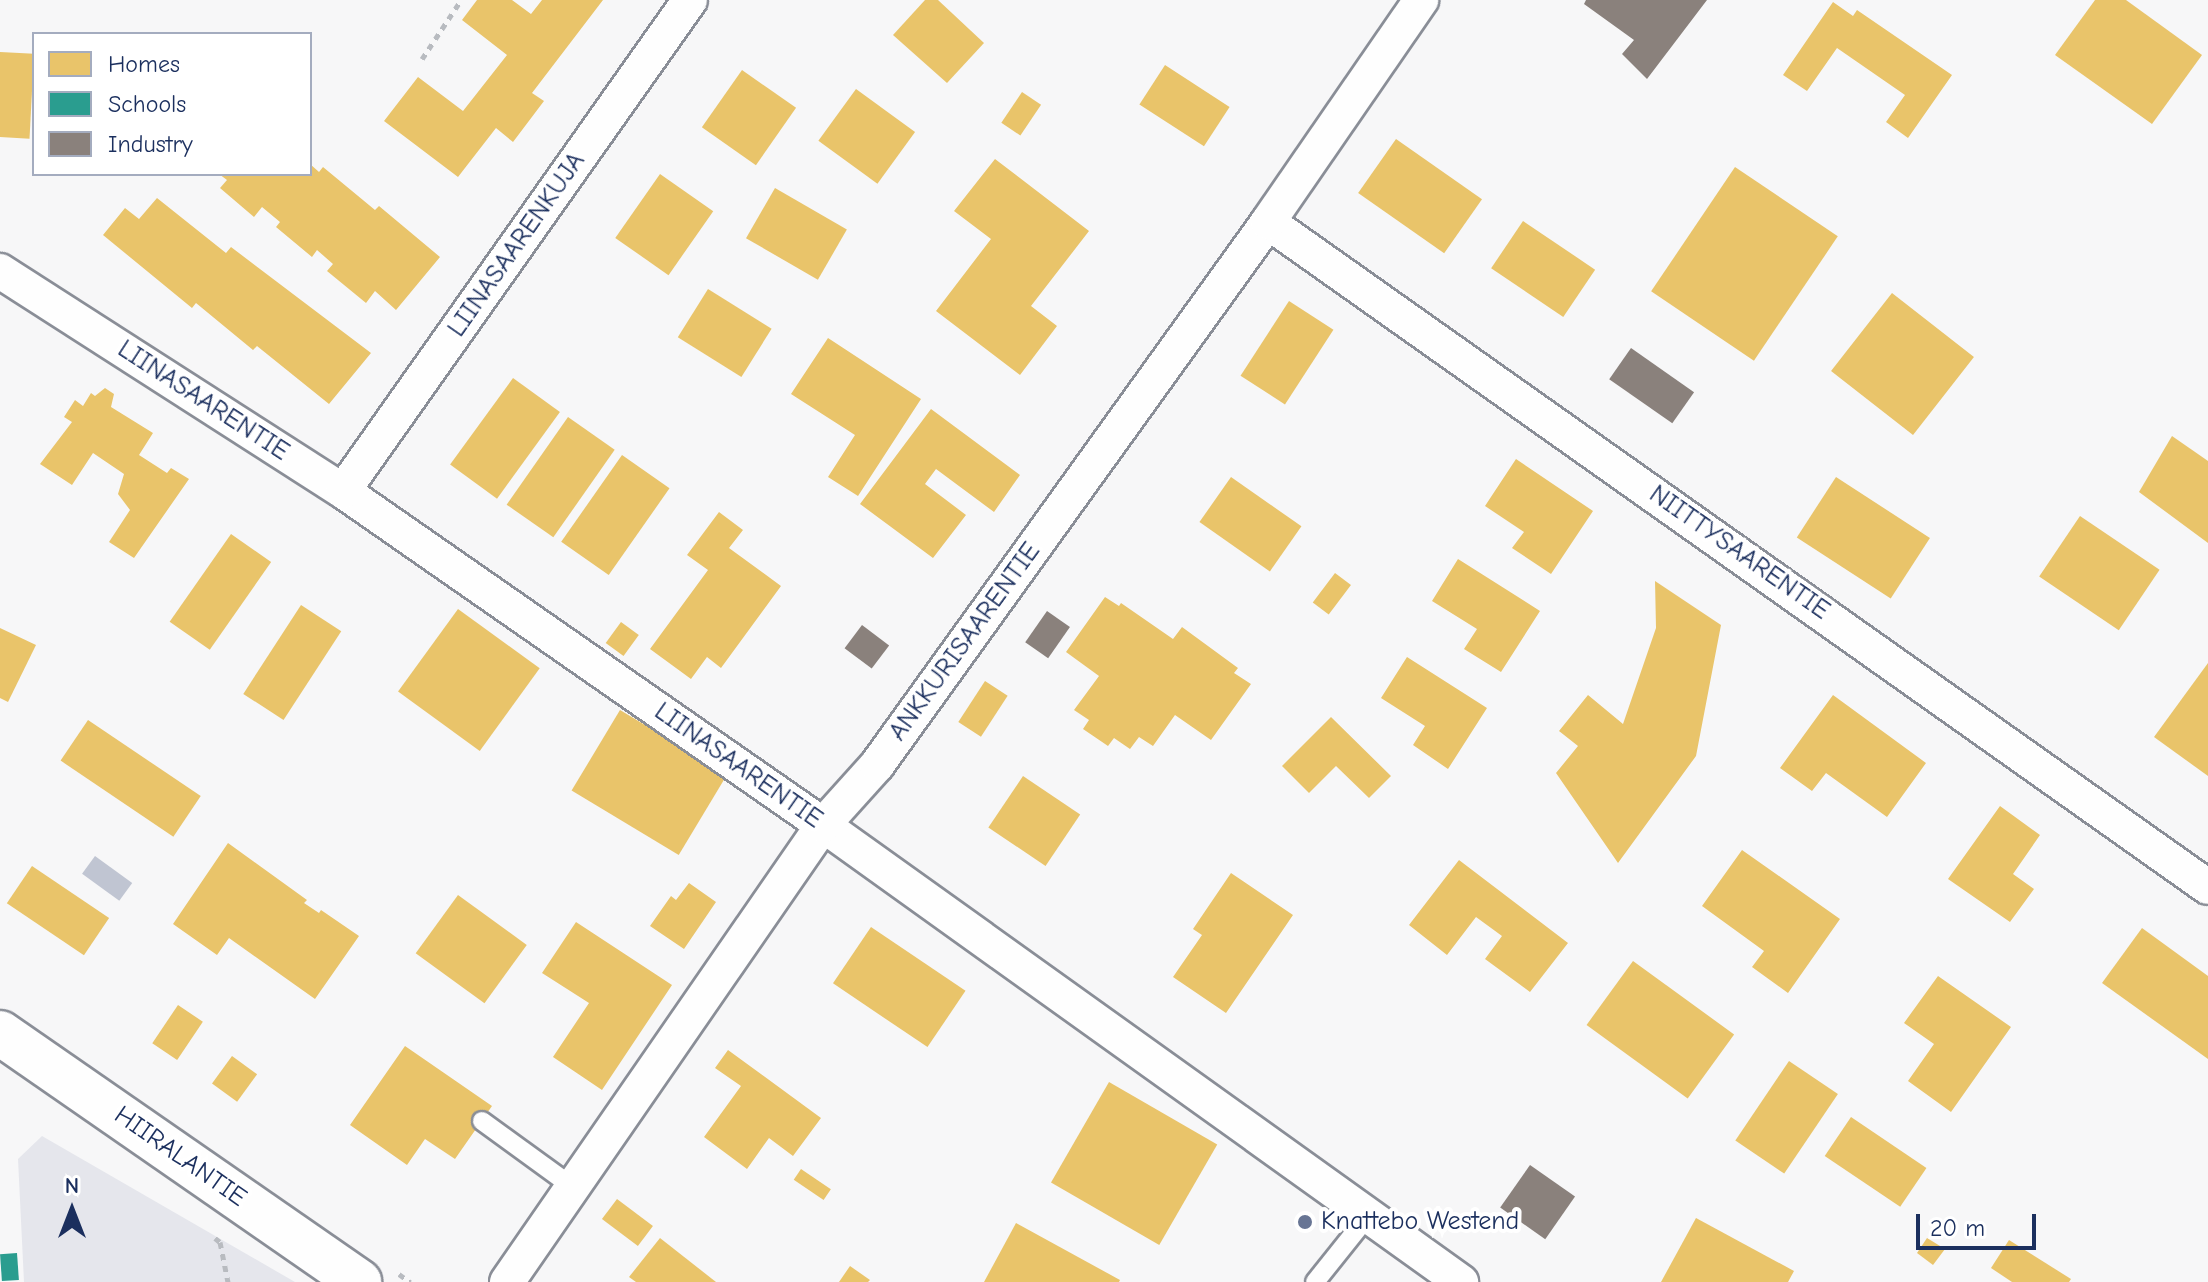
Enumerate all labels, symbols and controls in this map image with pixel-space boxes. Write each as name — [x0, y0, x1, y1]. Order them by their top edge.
legend — [32, 32, 312, 176]
text: Homes — [108, 50, 180, 78]
text: Schools — [108, 90, 186, 118]
text: Industry — [108, 130, 193, 158]
street label: LIINASAARENKUJA — [442, 147, 592, 343]
street label: LIINASAARENTIE — [112, 334, 294, 468]
street label: NIITTYSAARENTIE — [1643, 479, 1835, 627]
street label: ANKKURISAARENTIE — [883, 537, 1047, 747]
street label: LIINASAARENTIE — [648, 696, 828, 836]
street label: HIIRALANTIE — [108, 1100, 252, 1214]
north arrow — [32, 1170, 112, 1250]
text: N — [65, 1173, 79, 1199]
scale bar — [1920, 1198, 2040, 1248]
place label: Knattebo Westend — [1321, 1206, 1519, 1238]
marker: Knattebo Westend — [1296, 1213, 1314, 1231]
text: 20 m — [1930, 1214, 1985, 1242]

